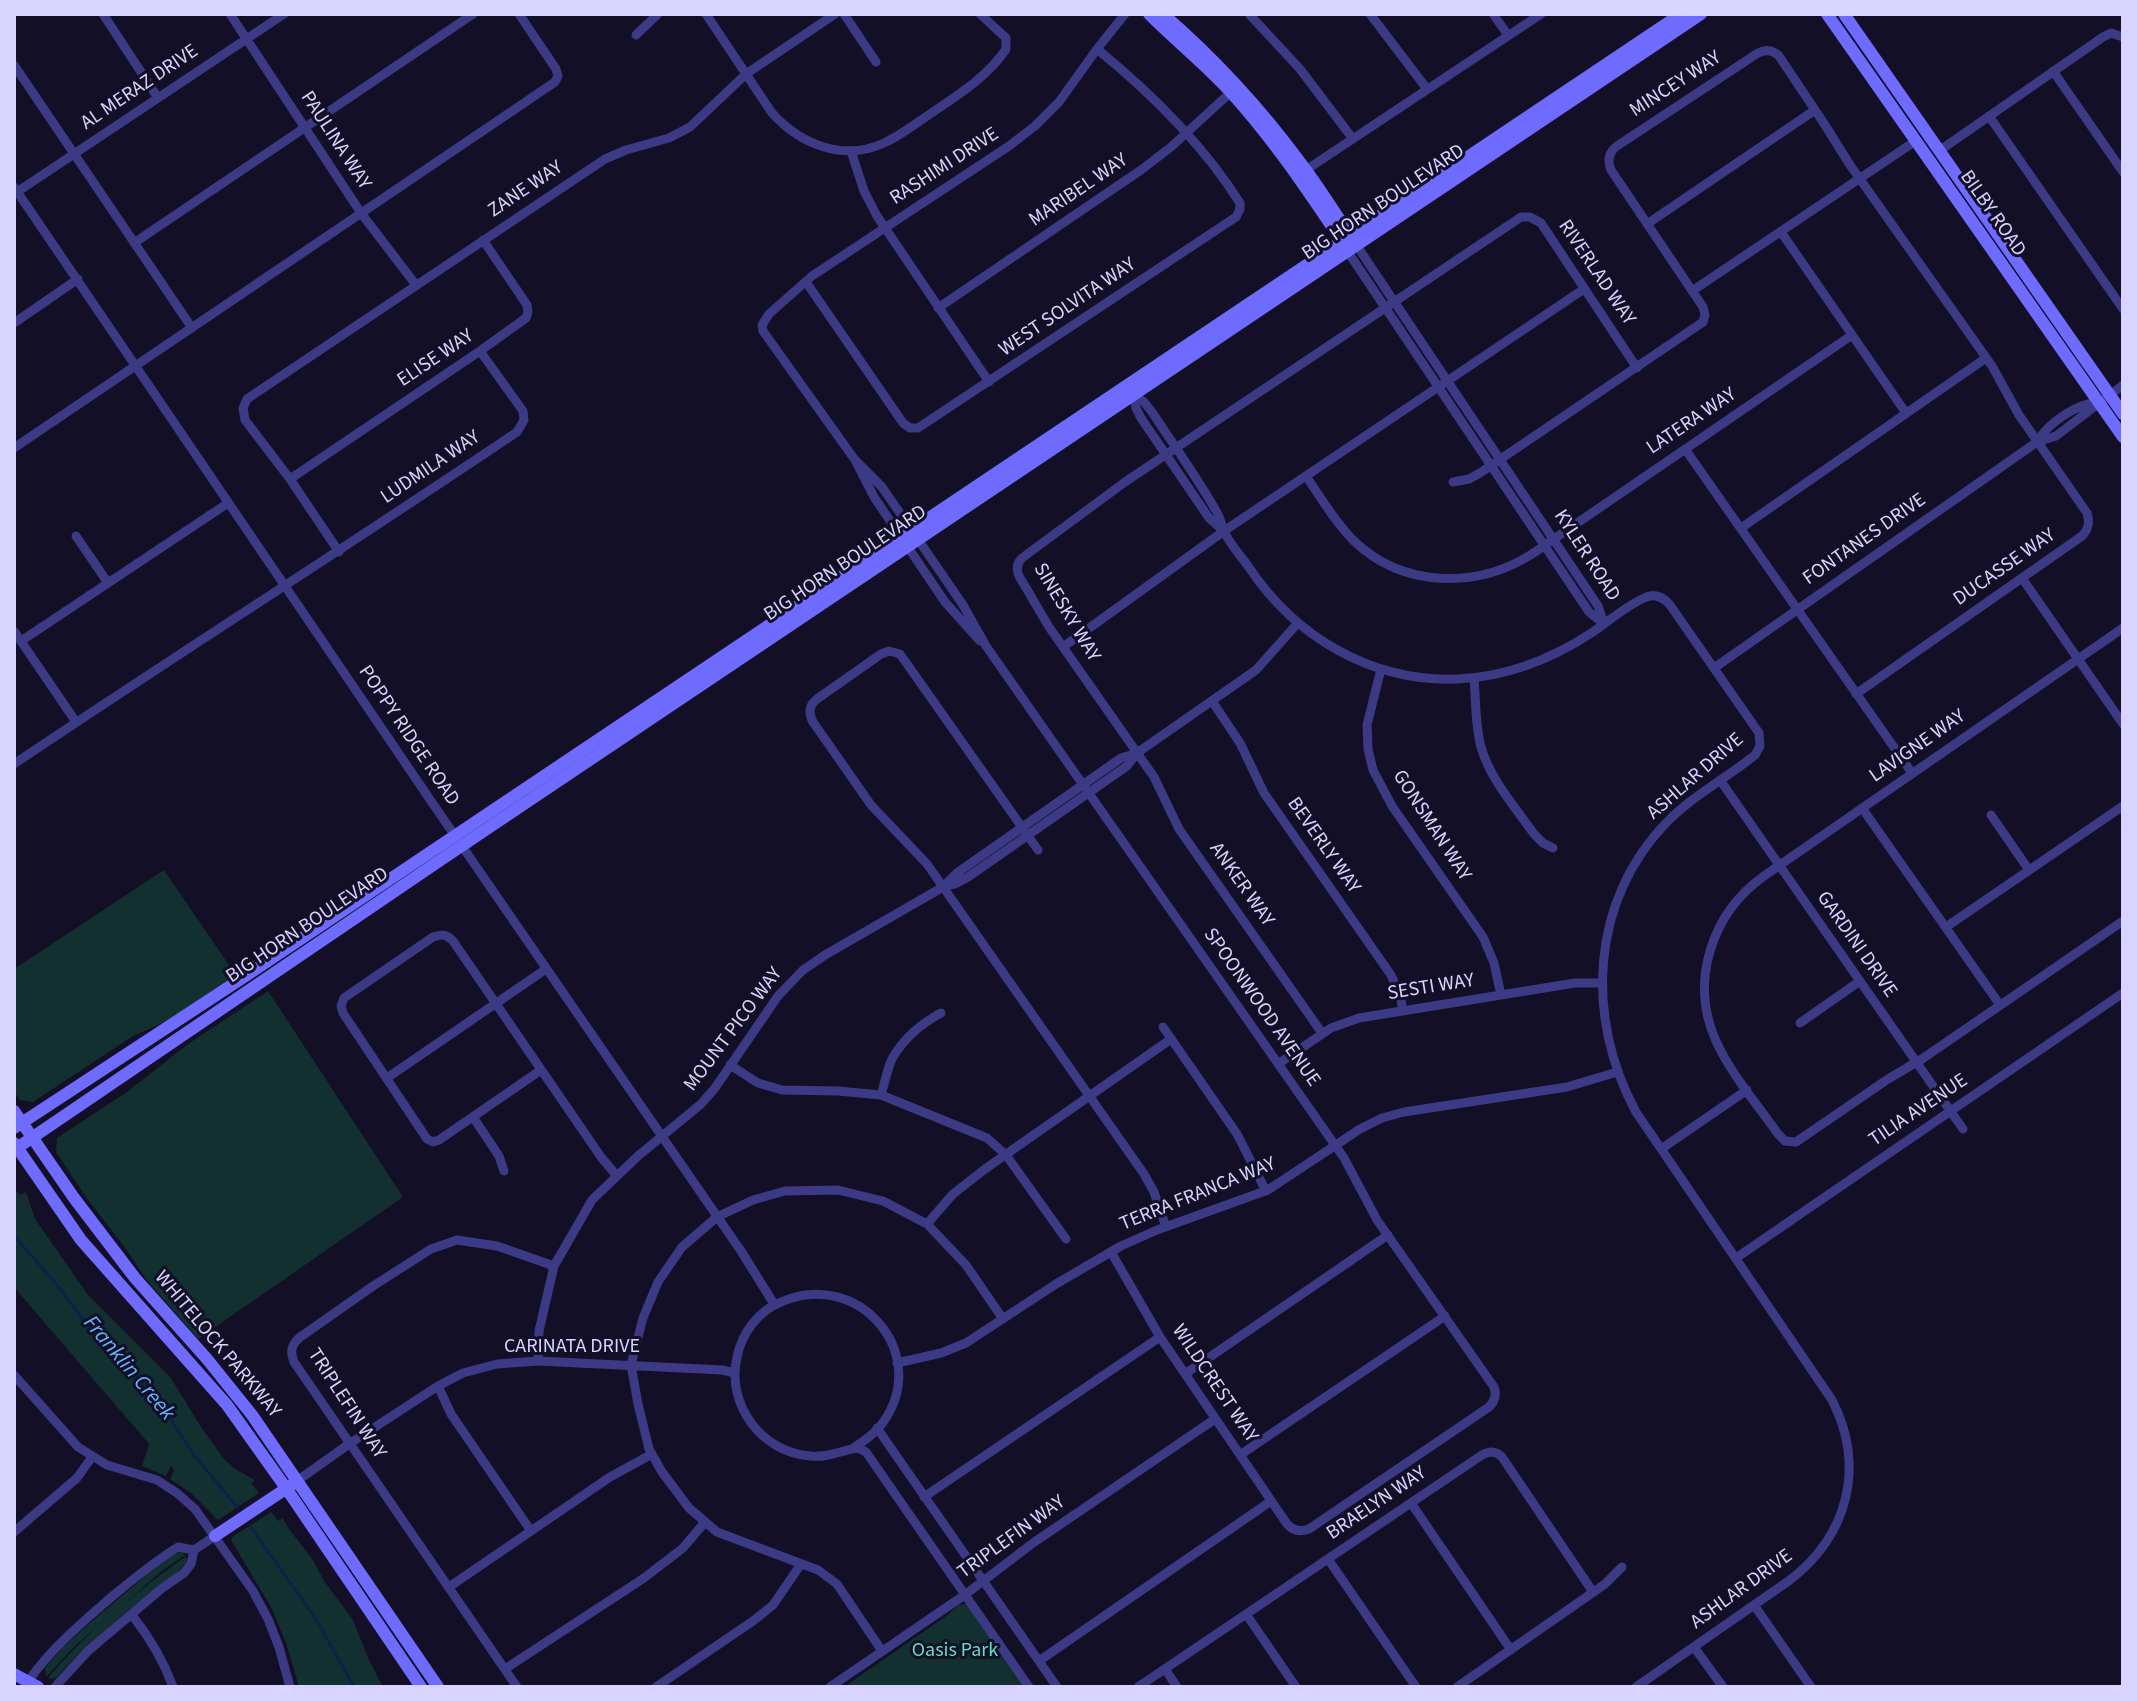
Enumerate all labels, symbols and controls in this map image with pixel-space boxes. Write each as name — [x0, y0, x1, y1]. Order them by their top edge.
street label: AL MERAZ DRIVE — [77, 40, 203, 136]
street label: MINCEY WAY — [1626, 47, 1726, 123]
street label: PAULINA WAY — [294, 87, 376, 195]
street label: RASHIMI DRIVE — [886, 123, 1004, 211]
street label: BIG HORN BOULEVARD — [1298, 140, 1470, 266]
street label: MARIBEL WAY — [1025, 149, 1133, 233]
street label: ZANE WAY — [484, 156, 568, 224]
street label: BILBY ROAD — [1954, 166, 2030, 262]
street label: RIVERLAD WAY — [1552, 216, 1640, 330]
street label: WEST SOLVITA WAY — [995, 253, 1141, 363]
street label: ELISE WAY — [393, 325, 479, 393]
street label: LATERA WAY — [1643, 383, 1741, 461]
street label: LUDMILA WAY — [377, 426, 485, 510]
street label: FONTANES DRIVE — [1799, 489, 1931, 591]
street label: BIG HORN BOULEVARD — [760, 501, 932, 627]
street label: KYLER ROAD — [1548, 506, 1624, 606]
street label: DUCASSE WAY — [1949, 524, 2061, 612]
street label: SINESKY WAY — [1027, 559, 1105, 667]
street label: POPPY RIDGE ROAD — [352, 661, 464, 811]
street label: LAVIGNE WAY — [1865, 705, 1971, 789]
street label: ASHLAR DRIVE — [1643, 728, 1749, 826]
street label: GONSMAN WAY — [1386, 766, 1476, 886]
street label: BEVERLY WAY — [1281, 793, 1365, 899]
street label: ANKER WAY — [1203, 838, 1279, 932]
street label: BIG HORN BOULEVARD — [222, 863, 394, 989]
street label: GARDINI DRIVE — [1811, 887, 1901, 1003]
street label: SPOONWOOD AVENUE — [1197, 924, 1325, 1092]
street label: MOUNT PICO WAY — [680, 963, 788, 1097]
street label: SESTI WAY — [1386, 969, 1476, 1007]
street label: TILIA AVENUE — [1865, 1069, 1973, 1153]
street label: TERRA FRANCA WAY — [1117, 1153, 1279, 1237]
street label: WHITELOCK PARKWAY — [148, 1267, 286, 1423]
water label: Franklin Creek — [77, 1311, 179, 1427]
street label: WILDCREST WAY — [1166, 1320, 1262, 1448]
street label: CARINATA DRIVE — [504, 1336, 640, 1360]
street label: TRIPLEFIN WAY — [301, 1344, 391, 1464]
street label: BRAELYN WAY — [1323, 1462, 1431, 1546]
street label: TRIPLEFIN WAY — [954, 1491, 1070, 1585]
street label: ASHLAR DRIVE — [1686, 1545, 1798, 1635]
park label: Oasis Park — [912, 1640, 998, 1664]

